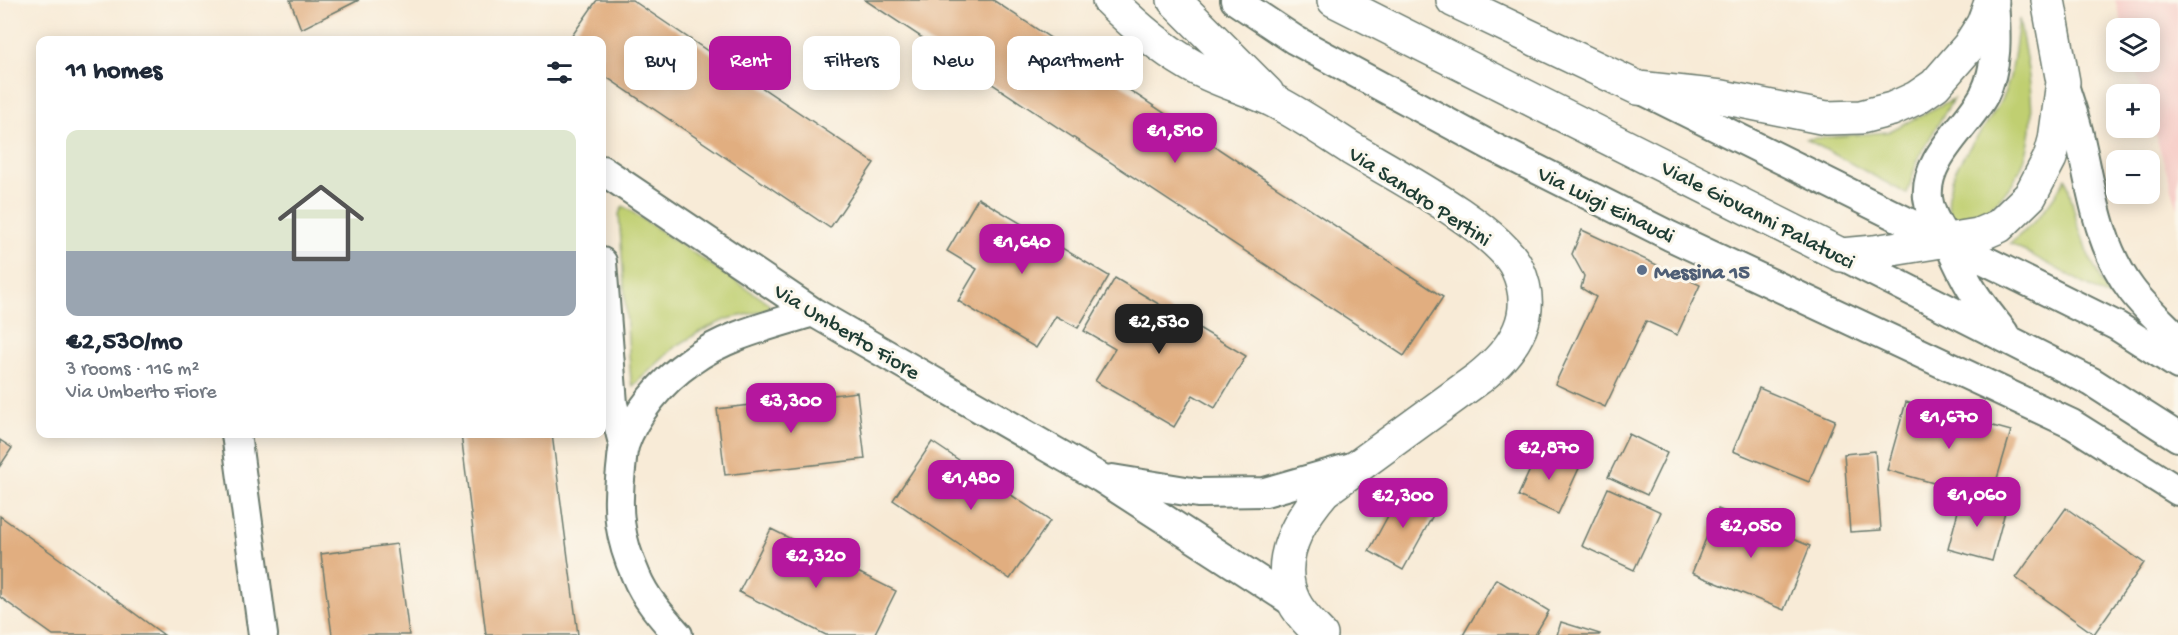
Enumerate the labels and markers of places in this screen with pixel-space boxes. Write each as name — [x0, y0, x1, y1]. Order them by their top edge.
pin: €1,510 — [1126, 113, 1224, 164]
pin: €1,640 — [973, 224, 1071, 275]
place label: Messina 15 — [1654, 261, 1750, 287]
marker: Messina 15 — [1635, 263, 1649, 277]
pin: €2,530 — [1110, 304, 1208, 355]
pin: €3,300 — [742, 383, 840, 434]
pin: €1,670 — [1900, 399, 1998, 450]
pin: €2,870 — [1500, 430, 1598, 481]
pin: €1,480 — [922, 460, 1020, 511]
pin: €1,060 — [1928, 477, 2026, 528]
pin: €2,300 — [1354, 478, 1452, 529]
pin: €2,050 — [1702, 508, 1800, 559]
pin: €2,320 — [767, 538, 865, 589]

